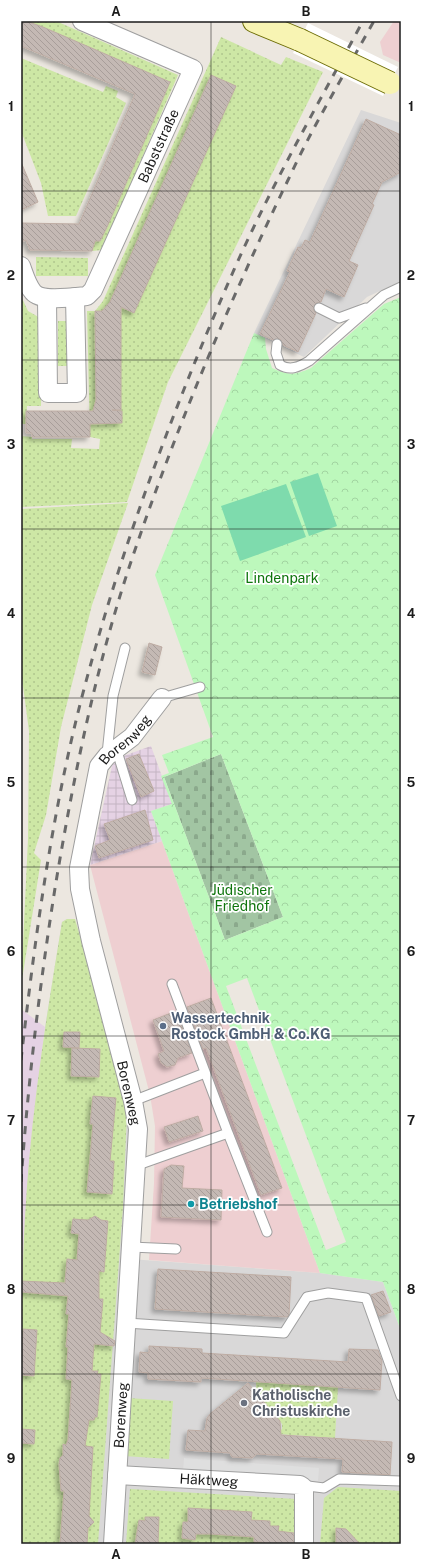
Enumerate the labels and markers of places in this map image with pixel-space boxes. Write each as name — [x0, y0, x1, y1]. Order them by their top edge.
place label: Wassertechnik Rostock GmbH & Co.KG — [171, 1010, 331, 1042]
marker: Wassertechnik Rostock GmbH & Co.KG — [158, 1021, 168, 1031]
place label: Betriebshof — [199, 1196, 278, 1212]
marker: Betriebshof — [186, 1199, 196, 1209]
place label: Katholische Christuskirche — [252, 1387, 350, 1419]
marker: Katholische Christuskirche — [239, 1398, 249, 1408]

